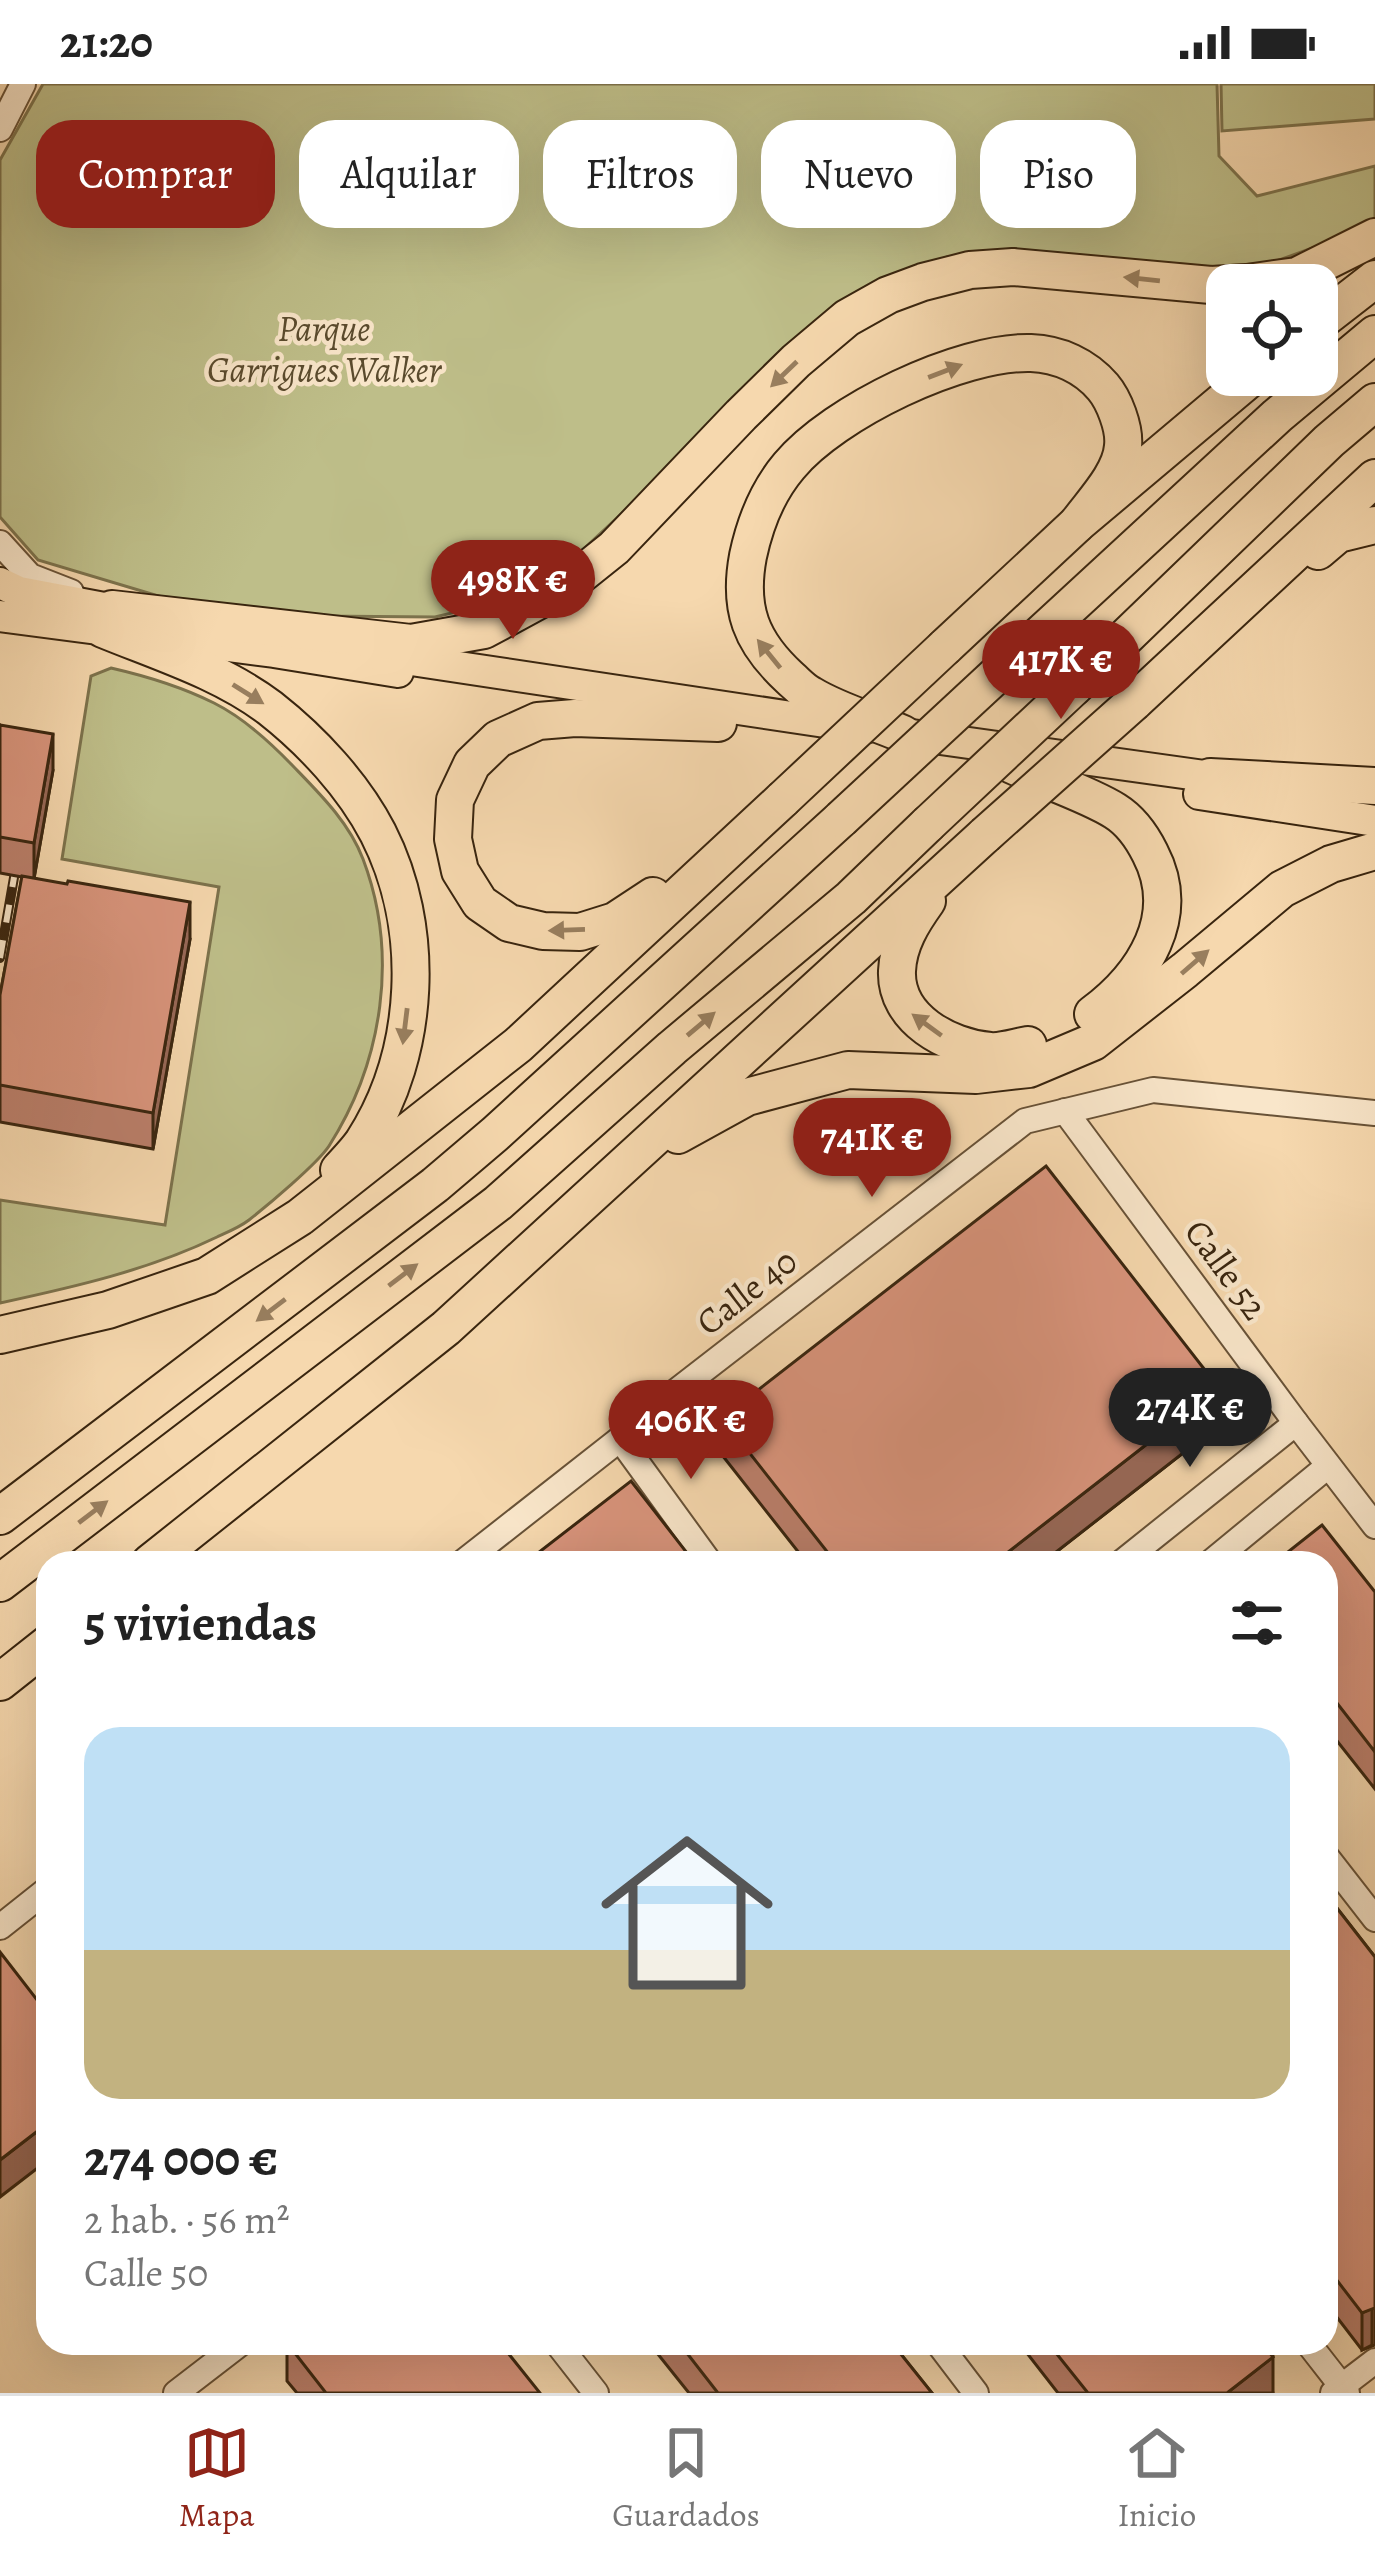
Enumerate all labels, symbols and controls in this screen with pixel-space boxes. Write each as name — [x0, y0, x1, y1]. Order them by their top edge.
text: 21:20 — [60, 11, 153, 73]
chip: Comprar — [36, 120, 275, 228]
chip: Alquilar — [299, 120, 519, 228]
chip: Filtros — [543, 120, 737, 228]
chip: Nuevo — [761, 120, 956, 228]
chip: Piso — [980, 120, 1136, 228]
map controls — [1206, 264, 1338, 396]
button: locate — [1206, 264, 1338, 396]
one-way arrow — [1123, 269, 1160, 288]
park label: Parque Garrigues Walker — [207, 304, 442, 394]
one-way arrow — [769, 359, 798, 387]
one-way arrow — [927, 361, 963, 380]
pin: 498K € — [415, 540, 611, 642]
text: 498K € — [458, 552, 568, 605]
pin: 417K € — [963, 620, 1159, 722]
text: 417K € — [1009, 632, 1113, 685]
one-way arrow — [757, 639, 782, 670]
one-way arrow — [231, 683, 265, 704]
one-way arrow — [547, 921, 585, 940]
one-way arrow — [1180, 949, 1209, 976]
one-way arrow — [395, 1007, 414, 1045]
one-way arrow — [686, 1011, 716, 1037]
one-way arrow — [912, 1014, 943, 1038]
pin: 741K € — [774, 1098, 970, 1200]
text: 741K € — [820, 1110, 924, 1163]
street label: Calle 52 — [1174, 1209, 1280, 1329]
street label: Calle 40 — [686, 1236, 807, 1346]
one-way arrow — [388, 1264, 419, 1288]
one-way arrow — [255, 1297, 287, 1322]
pin: 274K € — [1092, 1368, 1288, 1470]
pin: 406K € — [593, 1380, 789, 1482]
text: 274K € — [1136, 1380, 1244, 1433]
text: 406K € — [636, 1392, 746, 1445]
one-way arrow — [77, 1500, 109, 1524]
text: 5 viviendas — [84, 1588, 317, 1658]
icon: filters — [1224, 1590, 1290, 1656]
icon: home — [579, 1805, 795, 2021]
text: 274 000 € — [84, 2123, 278, 2193]
text: 2 hab. · 56 m² — [84, 2193, 290, 2246]
text: Calle 50 — [84, 2246, 208, 2299]
tab: Mapa — [179, 2420, 255, 2537]
tab: Guardados — [612, 2420, 760, 2537]
tab: Inicio — [1117, 2420, 1196, 2537]

